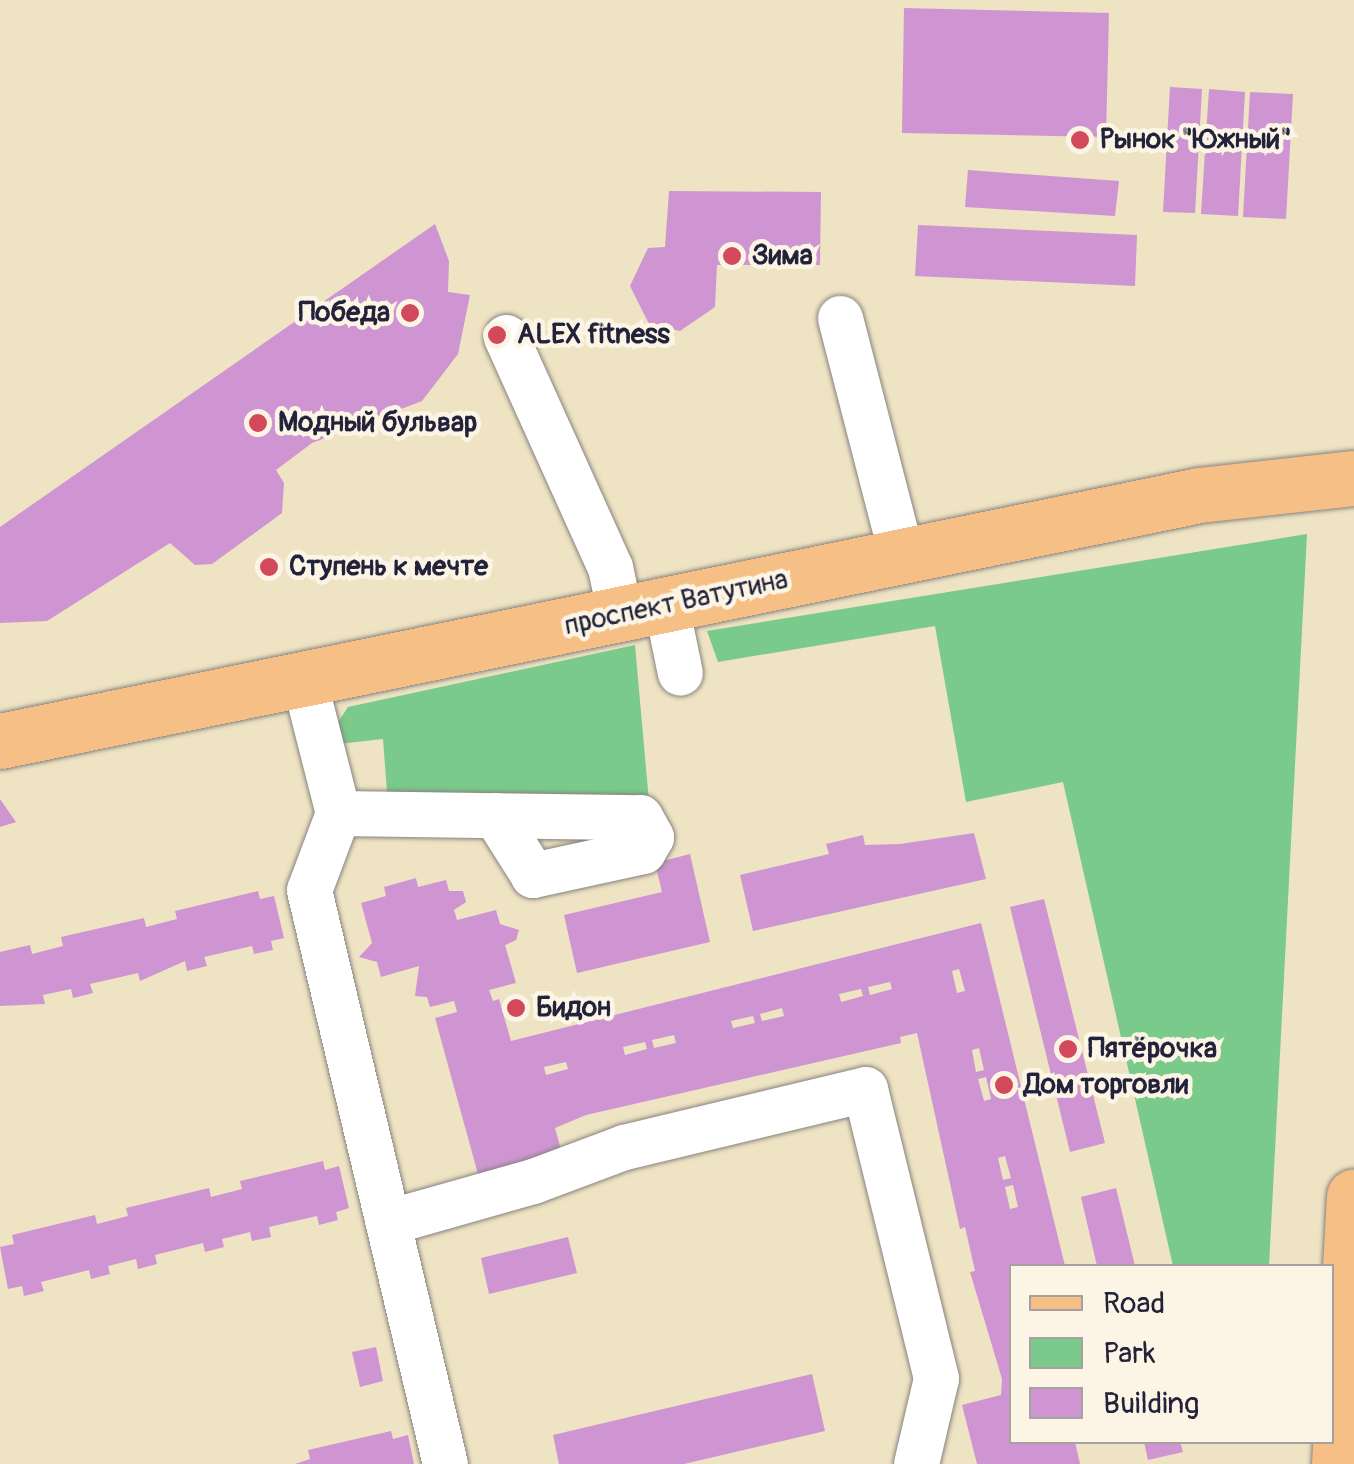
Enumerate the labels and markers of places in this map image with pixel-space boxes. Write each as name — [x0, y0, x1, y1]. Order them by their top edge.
place label: Рынок "Южный" — [1100, 123, 1292, 157]
marker: Рынок "Южный" — [1069, 129, 1091, 151]
place label: Зима — [752, 239, 813, 273]
marker: Зима — [721, 245, 743, 267]
place label: Победа — [298, 296, 390, 330]
marker: Победа — [399, 302, 421, 324]
place label: ALEX fitness — [517, 318, 670, 352]
marker: ALEX fitness — [486, 324, 508, 346]
place label: Модный бульвар — [278, 406, 477, 440]
marker: Модный бульвар — [247, 412, 269, 434]
place label: Ступень к мечте — [289, 550, 488, 584]
marker: Ступень к мечте — [258, 556, 280, 578]
place label: Бидон — [536, 991, 611, 1025]
marker: Бидон — [505, 997, 527, 1019]
place label: Пятёрочка — [1088, 1032, 1217, 1066]
marker: Пятёрочка — [1057, 1038, 1079, 1060]
place label: Дом торговли — [1024, 1068, 1188, 1102]
marker: Дом торговли — [993, 1074, 1015, 1096]

